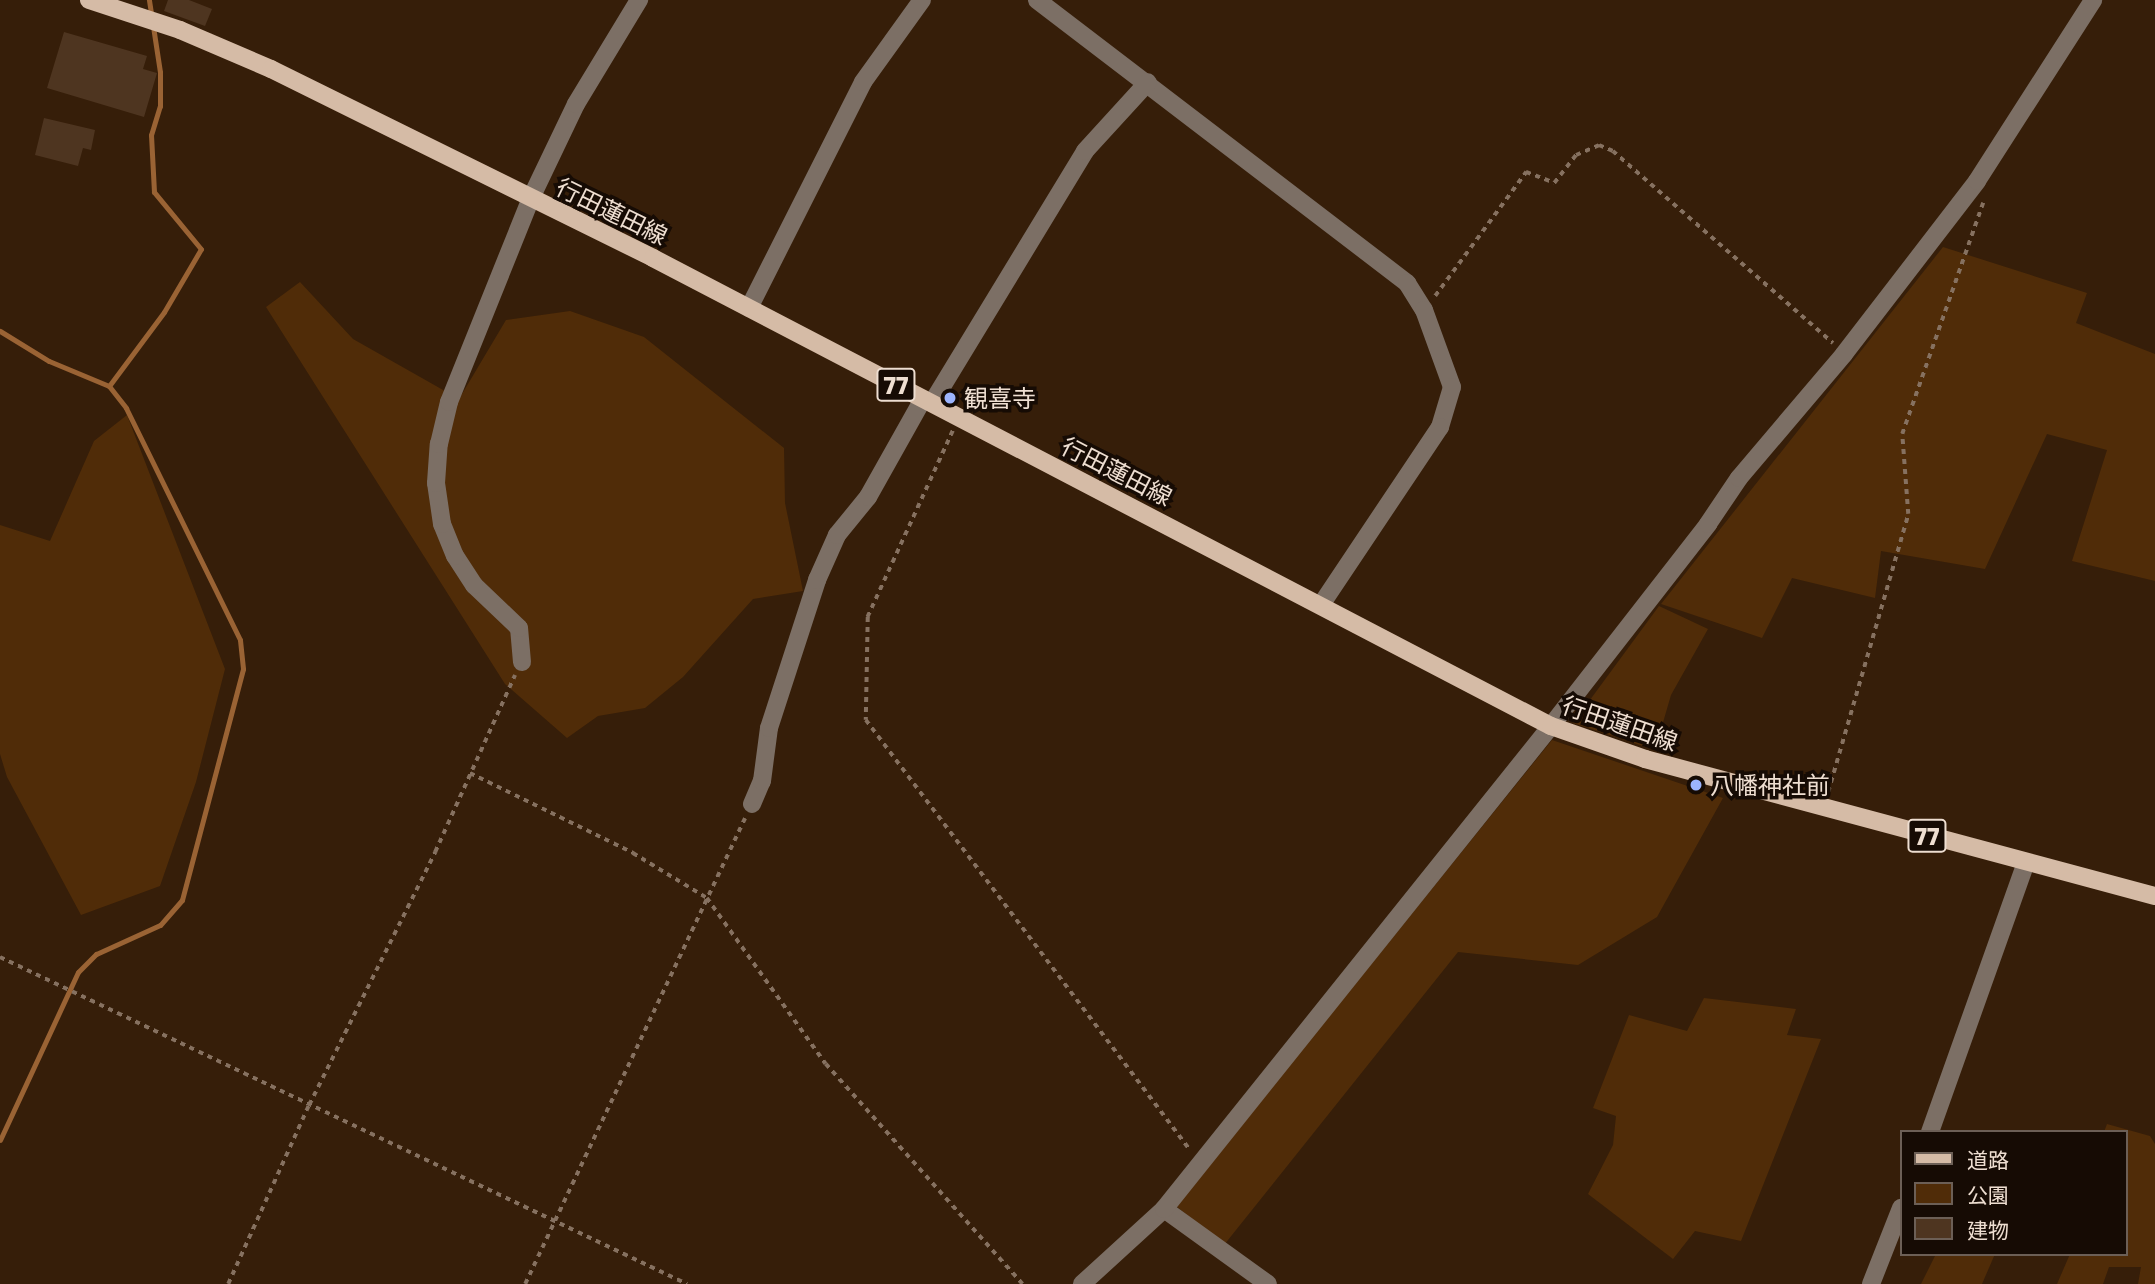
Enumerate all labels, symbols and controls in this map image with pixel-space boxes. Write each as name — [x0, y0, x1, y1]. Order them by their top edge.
street label: 行田蓮田線 — [552, 172, 672, 250]
road number: 77 — [875, 366, 917, 404]
place label: 観喜寺 — [964, 384, 1036, 412]
marker: 観喜寺 — [942, 390, 958, 406]
street label: 行田蓮田線 — [1057, 431, 1177, 511]
street label: 行田蓮田線 — [1559, 690, 1681, 756]
place label: 八幡神社前 — [1710, 771, 1830, 799]
marker: 八幡神社前 — [1688, 777, 1704, 793]
road number: 77 — [1906, 816, 1948, 856]
legend — [1899, 1130, 2127, 1256]
text: 道路 — [1967, 1147, 2009, 1173]
text: 公園 — [1967, 1182, 2009, 1208]
text: 建物 — [1967, 1217, 2009, 1243]

